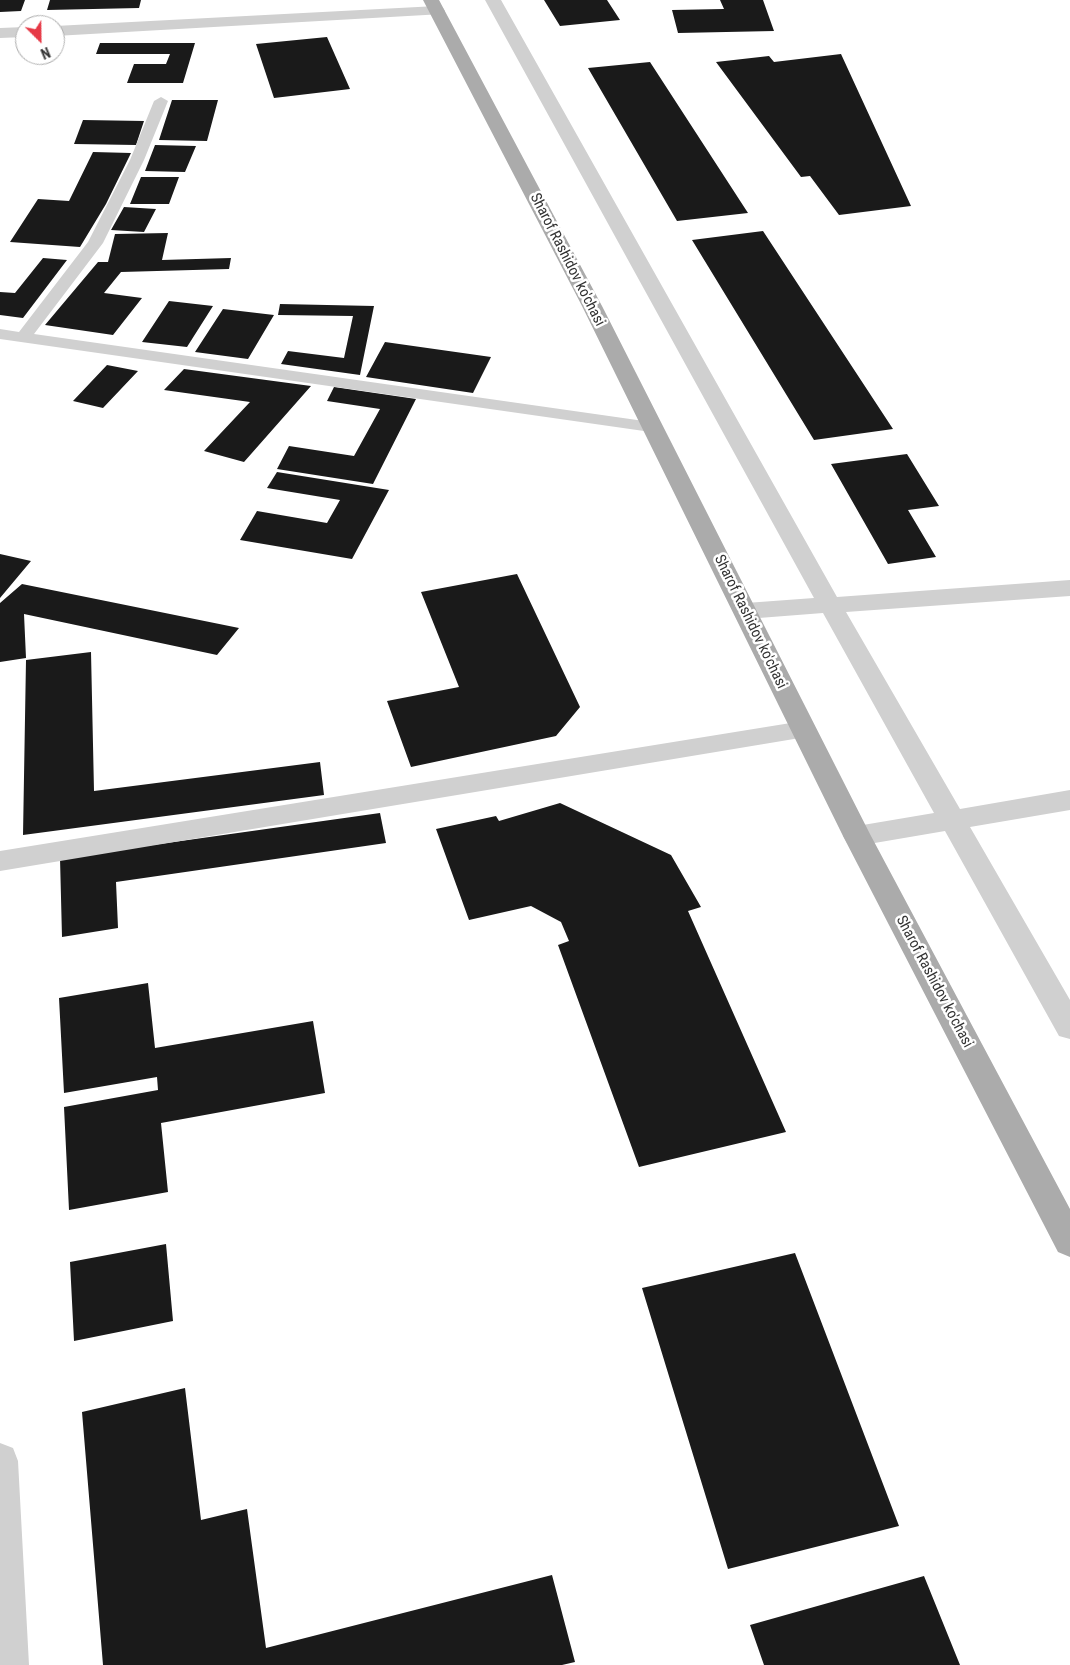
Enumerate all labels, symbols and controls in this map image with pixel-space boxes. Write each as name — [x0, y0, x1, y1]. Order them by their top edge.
north arrow — [15, 15, 65, 65]
text: N — [38, 44, 53, 62]
street label: Sharof Rashidov ko'chasi — [526, 190, 608, 330]
street label: Sharof Rashidov ko'chasi — [710, 552, 790, 692]
street label: Sharof Rashidov ko'chasi — [892, 913, 976, 1051]

